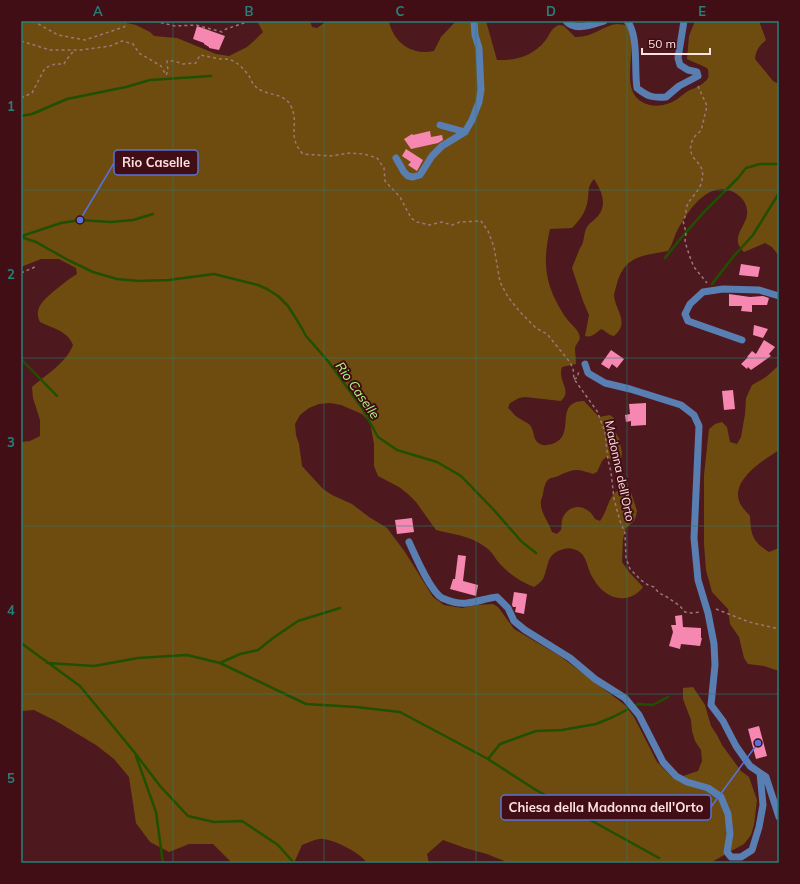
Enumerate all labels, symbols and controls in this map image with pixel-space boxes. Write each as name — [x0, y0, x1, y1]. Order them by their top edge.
text: A — [93, 3, 103, 19]
text: B — [245, 3, 254, 19]
text: C — [396, 3, 405, 19]
text: D — [546, 3, 556, 19]
text: E — [698, 3, 706, 19]
scale bar — [642, 30, 710, 56]
text: 50 m — [648, 36, 676, 51]
text: 1 — [7, 98, 15, 114]
callout: Rio Caselle — [114, 150, 198, 175]
text: Rio Caselle — [122, 154, 190, 170]
text: 2 — [7, 266, 15, 282]
water label: Rio Caselle — [332, 358, 384, 422]
street label: Madonna dell'Orto — [602, 419, 638, 523]
text: 3 — [7, 434, 15, 450]
text: 4 — [7, 602, 15, 618]
text: 5 — [7, 770, 15, 786]
callout: Chiesa della Madonna dell'Orto — [501, 795, 711, 820]
text: Chiesa della Madonna dell'Orto — [509, 799, 704, 815]

